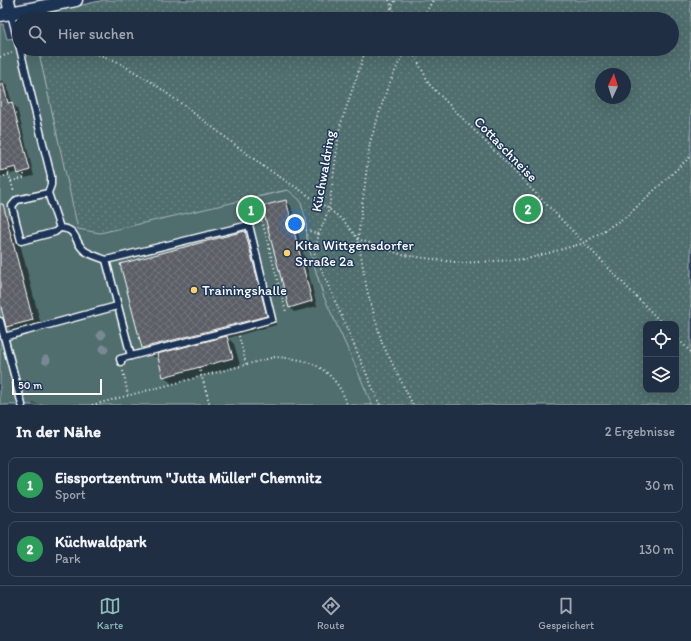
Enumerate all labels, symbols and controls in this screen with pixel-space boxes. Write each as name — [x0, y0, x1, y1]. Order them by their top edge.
search box — [12, 12, 679, 56]
icon: search — [26, 23, 48, 45]
text: Hier suchen — [58, 25, 134, 43]
north arrow — [595, 68, 631, 104]
street label: Cottaschneise — [470, 113, 541, 186]
street label: Küchwaldring — [308, 128, 339, 213]
pin: 2 — [515, 194, 541, 224]
pin: 1 — [238, 195, 264, 225]
your location — [285, 214, 305, 234]
place label: Kita Wittgensdorfer Straße 2a — [295, 237, 414, 270]
marker: Kita Wittgensdorfer Straße 2a — [282, 248, 292, 258]
place label: Trainingshalle — [202, 282, 287, 299]
marker: Trainingshalle — [189, 285, 199, 295]
map controls — [643, 321, 679, 393]
button: locate — [643, 321, 679, 357]
button: layers — [643, 357, 679, 393]
scale bar — [12, 377, 102, 396]
text: 50 m — [18, 379, 42, 392]
text: In der Nähe — [16, 421, 101, 441]
text: 2 Ergebnisse — [605, 424, 675, 439]
text: Eissportzentrum "Jutta Müller" Chemnitz — [55, 469, 321, 487]
text: 1 — [27, 478, 33, 493]
text: 30 m — [645, 478, 674, 493]
text: Sport — [55, 487, 86, 502]
text: Küchwaldpark — [55, 533, 147, 551]
text: 2 — [27, 542, 33, 557]
text: 130 m — [639, 542, 674, 557]
text: Park — [55, 551, 81, 566]
tab: Karte — [97, 595, 123, 632]
tab: Route — [317, 595, 345, 632]
tab: Gespeichert — [538, 595, 594, 632]

